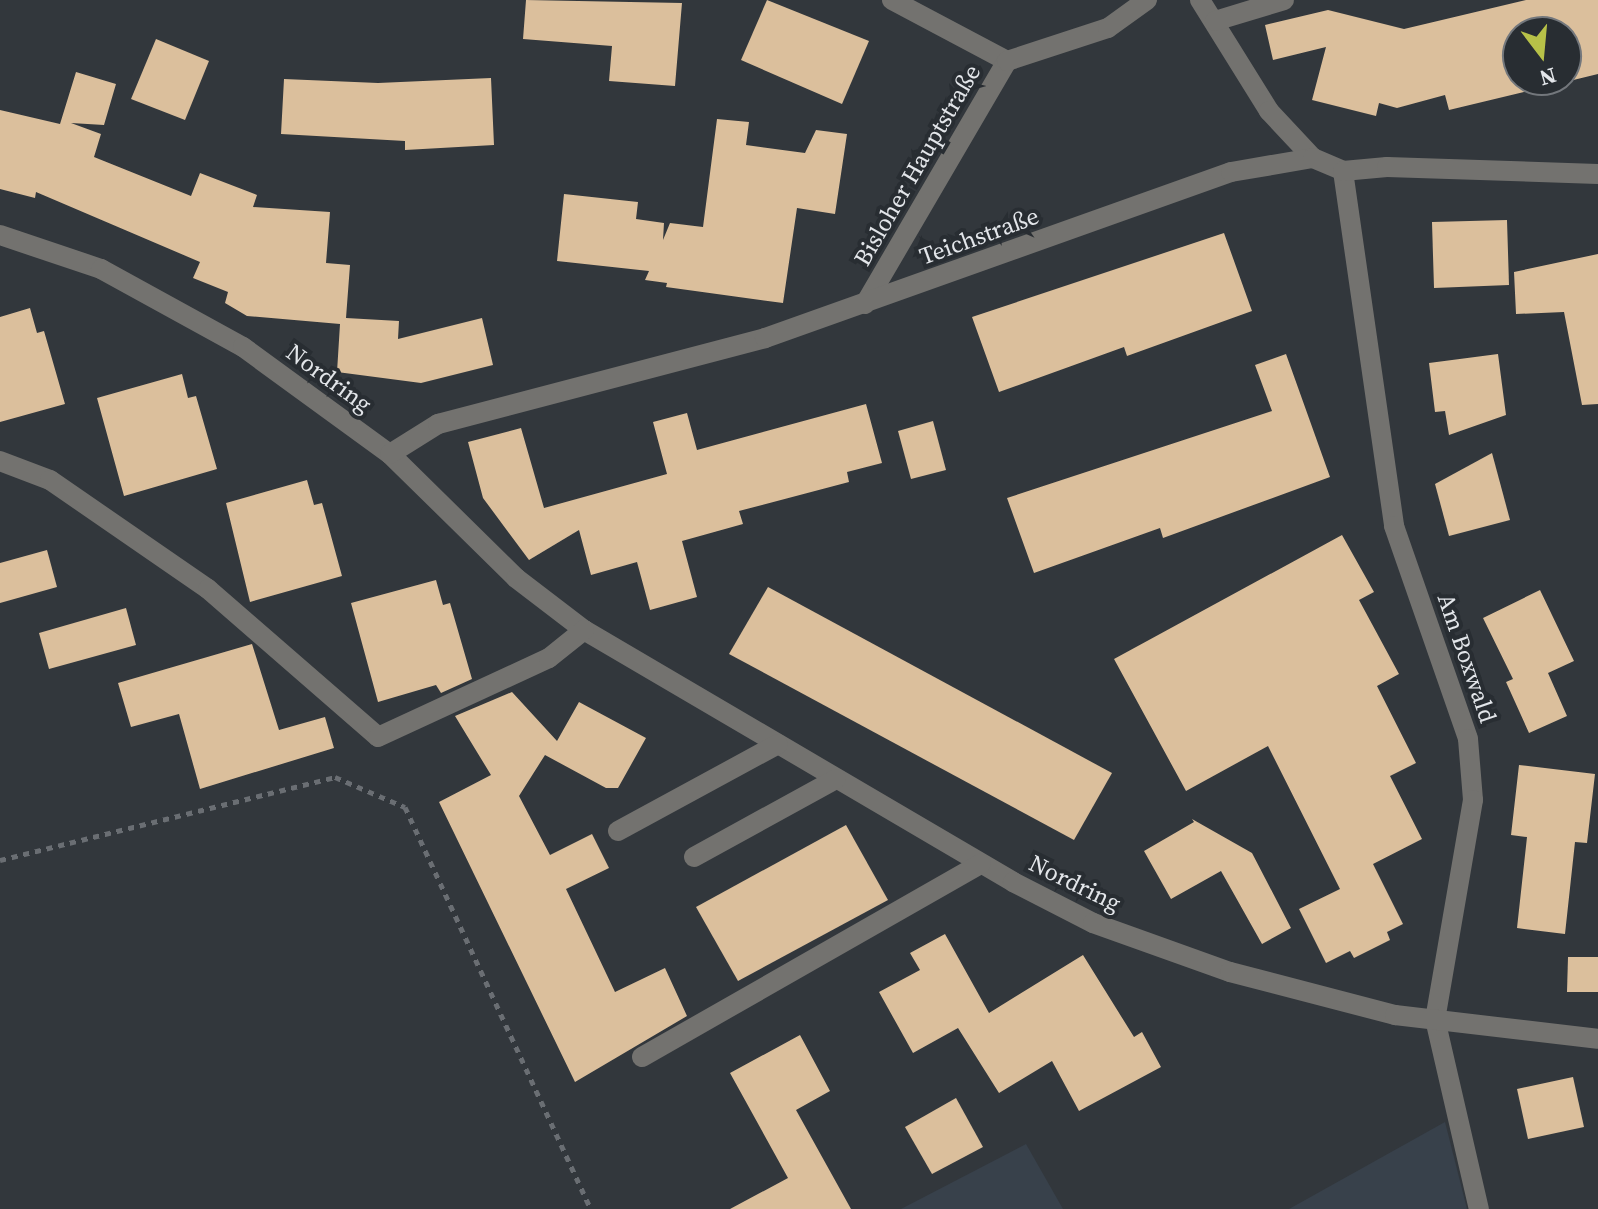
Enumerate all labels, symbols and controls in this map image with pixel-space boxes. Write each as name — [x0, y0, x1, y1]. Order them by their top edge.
north arrow — [1502, 16, 1582, 96]
street label: Bisloher Hauptstraße — [848, 59, 986, 271]
text: N — [1536, 61, 1560, 94]
street label: Teichstraße — [915, 201, 1043, 271]
street label: Nordring — [281, 337, 377, 419]
street label: Am Boxwald — [1431, 590, 1503, 726]
street label: Nordring — [1024, 849, 1126, 917]

